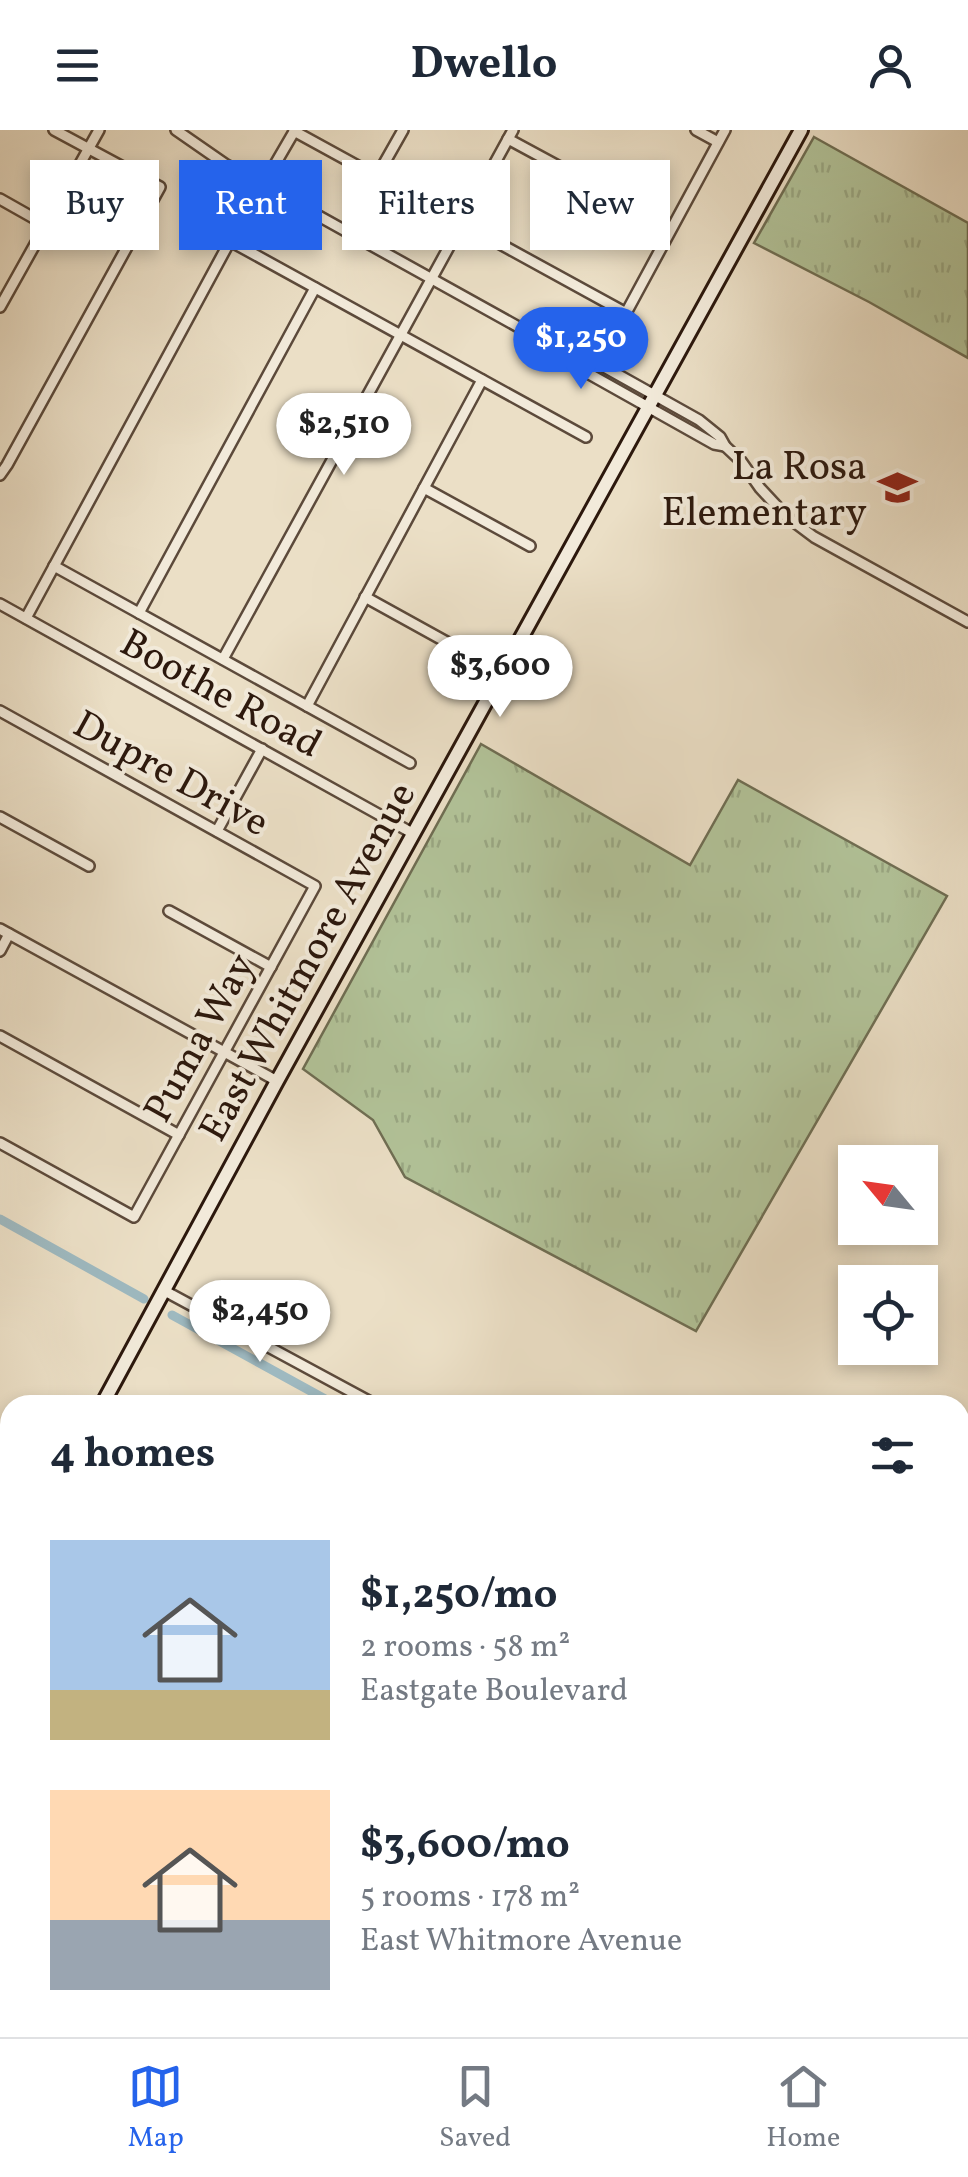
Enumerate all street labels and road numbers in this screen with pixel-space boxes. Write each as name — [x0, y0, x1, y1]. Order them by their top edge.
street label: Boothe Road — [109, 617, 331, 774]
street label: Dupre Drive — [62, 699, 278, 852]
street label: East Whitmore Avenue — [187, 773, 432, 1153]
street label: Puma Way — [132, 944, 271, 1134]

